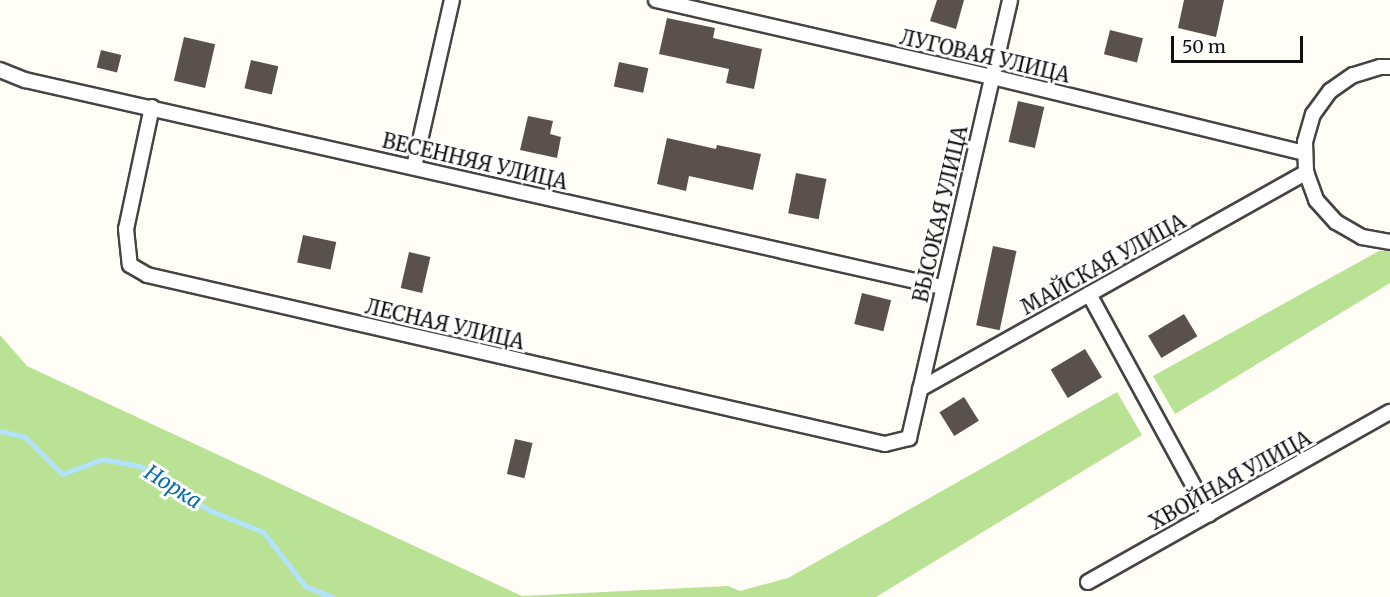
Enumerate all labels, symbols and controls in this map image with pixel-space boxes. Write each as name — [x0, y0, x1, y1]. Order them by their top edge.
scale bar — [1174, 24, 1306, 62]
street label: ЛУГОВАЯ УЛИЦА — [898, 25, 1072, 87]
text: 50 m — [1182, 35, 1226, 58]
street label: ВЫСОКАЯ УЛИЦА — [908, 123, 972, 305]
street label: ВЕСЕННЯЯ УЛИЦА — [380, 128, 570, 194]
street label: МАЙСКАЯ УЛИЦА — [1017, 209, 1189, 319]
street label: ЛЕСНАЯ УЛИЦА — [363, 294, 527, 354]
street label: ХВОЙНАЯ УЛИЦА — [1145, 426, 1315, 534]
water label: Норка — [140, 460, 206, 514]

